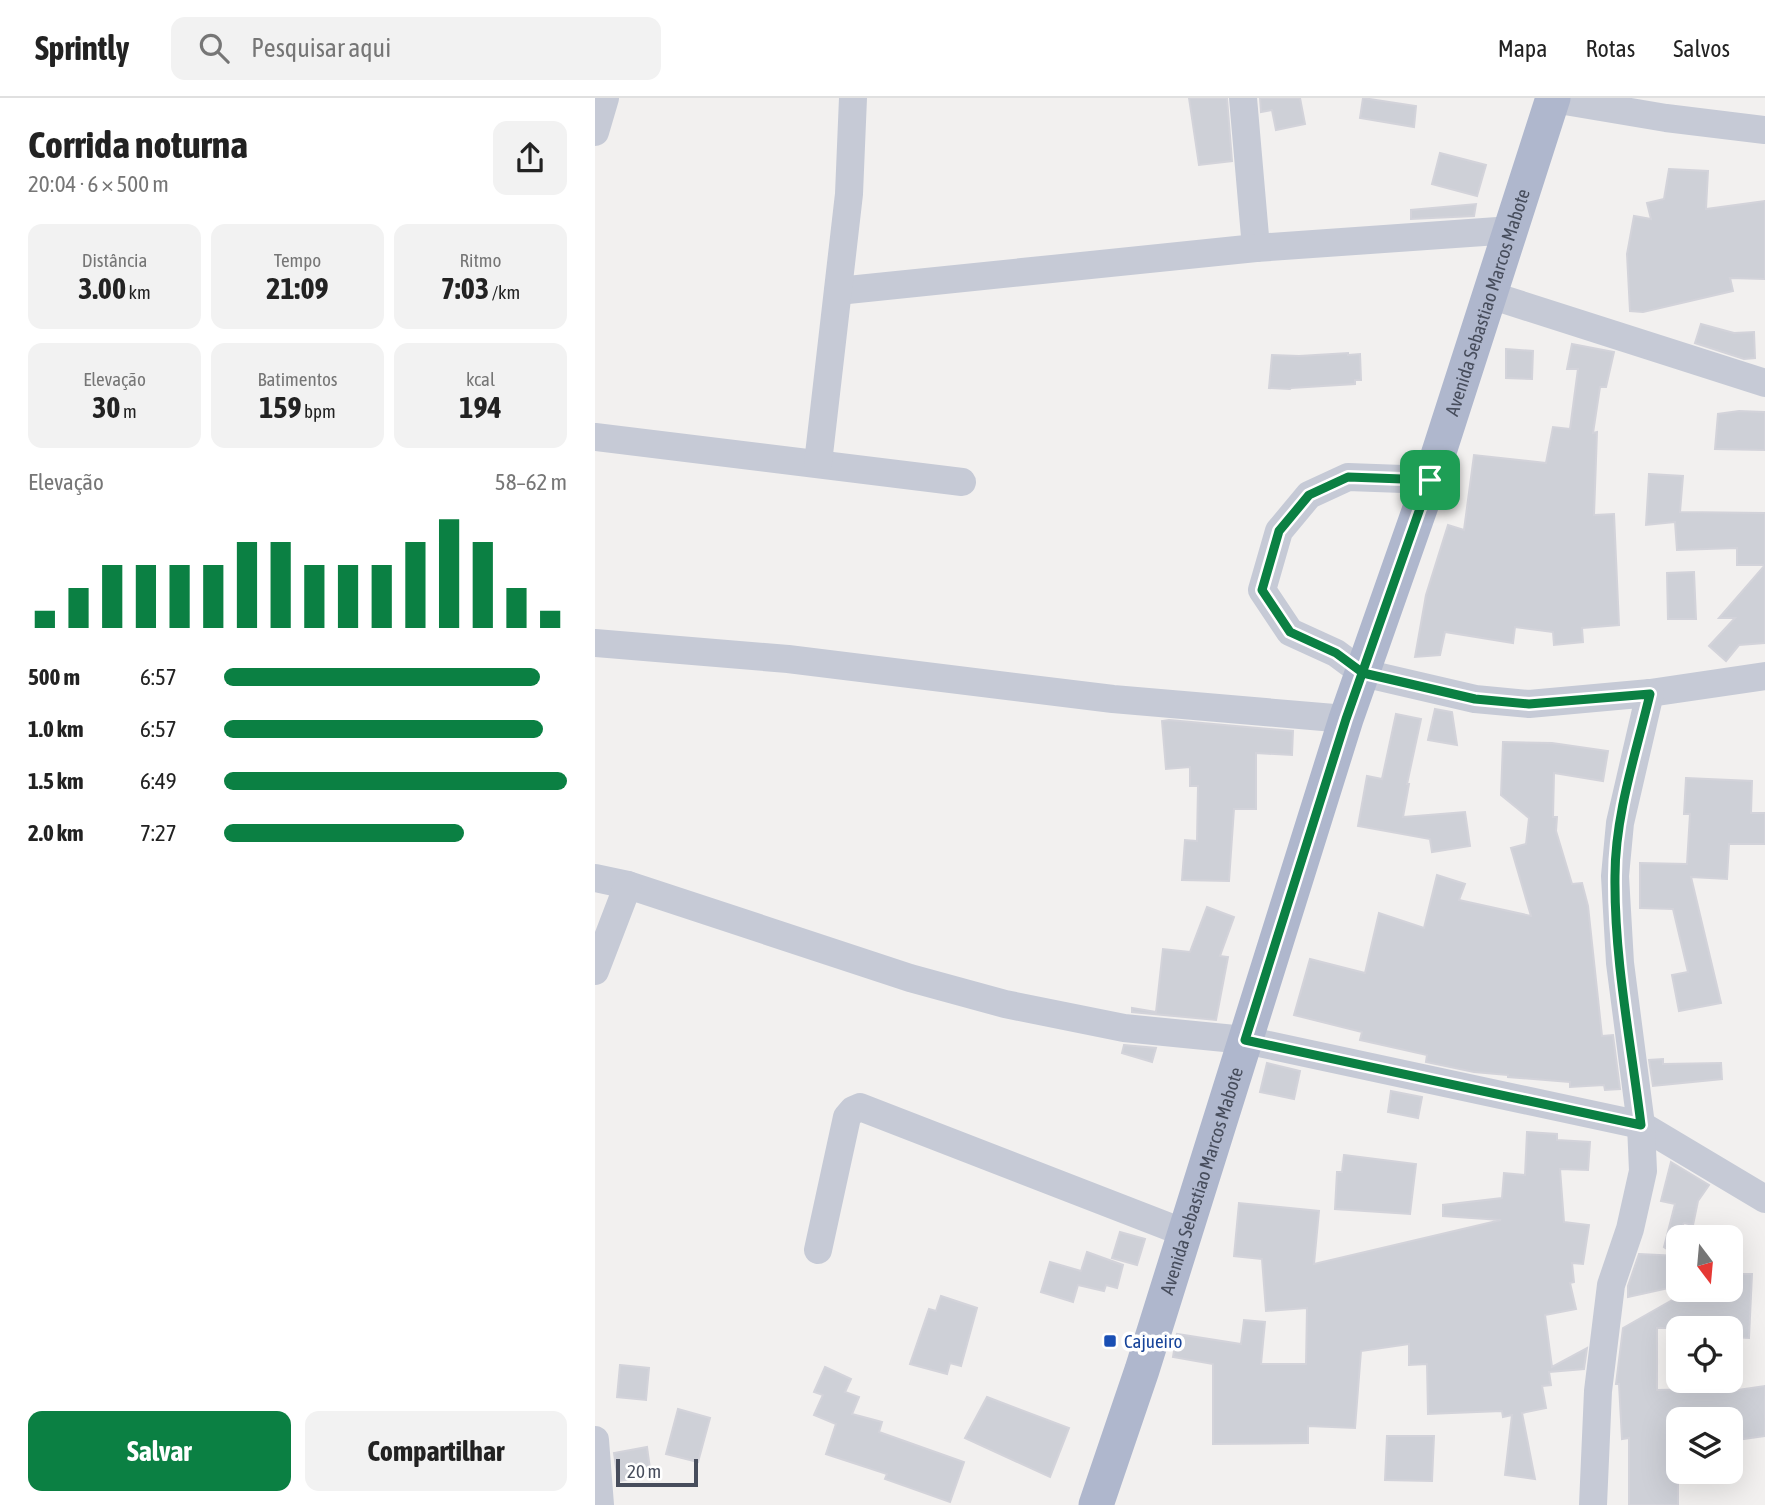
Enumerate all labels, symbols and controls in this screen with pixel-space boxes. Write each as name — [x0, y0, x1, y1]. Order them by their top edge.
search box — [171, 17, 661, 80]
text: Sprintly — [35, 29, 129, 67]
icon: search — [195, 29, 233, 67]
text: Pesquisar aqui — [251, 33, 391, 63]
text: Mapa — [1498, 35, 1547, 62]
text: Rotas — [1585, 35, 1635, 62]
text: Salvos — [1673, 35, 1730, 62]
button: share — [493, 121, 567, 195]
text: Corrida noturna — [28, 123, 248, 166]
text: 20:04 · 6 × 500 m — [28, 171, 169, 197]
street label: Avenida Sebastiao Marcos Mabote — [1440, 186, 1534, 418]
text: Distância — [82, 249, 147, 271]
text: Tempo — [274, 249, 321, 271]
text: Ritmo — [460, 249, 501, 271]
text: 3.00 — [78, 271, 126, 305]
text: 21:09 — [266, 271, 329, 305]
text: 7:03 — [441, 271, 489, 305]
text: km — [126, 281, 151, 303]
text: /km — [489, 281, 520, 303]
text: Elevação — [83, 368, 146, 390]
text: Batimentos — [257, 368, 338, 390]
text: kcal — [466, 368, 495, 390]
text: 30 — [92, 390, 120, 424]
text: 159 — [259, 390, 302, 424]
text: 194 — [459, 390, 502, 424]
text: m — [120, 400, 137, 422]
text: bpm — [302, 400, 336, 422]
pin — [1400, 450, 1460, 510]
icon: arrive — [1411, 461, 1449, 499]
text: Elevação — [28, 469, 104, 495]
text: 58–62 m — [495, 469, 567, 495]
text: 500 m — [28, 664, 80, 690]
text: 6:57 — [140, 664, 177, 690]
text: 1.0 km — [28, 716, 84, 742]
text: 6:57 — [140, 716, 177, 742]
text: 1.5 km — [28, 768, 84, 794]
text: 6:49 — [140, 768, 177, 794]
text: 2.0 km — [28, 820, 84, 846]
text: 7:27 — [140, 820, 177, 846]
street label: Avenida Sebastiao Marcos Mabote — [1155, 1064, 1247, 1297]
north arrow — [1666, 1225, 1743, 1302]
map controls — [1666, 1225, 1743, 1484]
button: locate — [1666, 1316, 1743, 1393]
place label: Cajueiro — [1124, 1330, 1183, 1352]
marker: Cajueiro — [1102, 1333, 1118, 1349]
button: layers — [1666, 1407, 1743, 1484]
button: Salvar — [28, 1411, 291, 1491]
button: Compartilhar — [305, 1411, 567, 1491]
scale bar — [616, 1456, 698, 1488]
text: 20 m — [627, 1460, 661, 1482]

